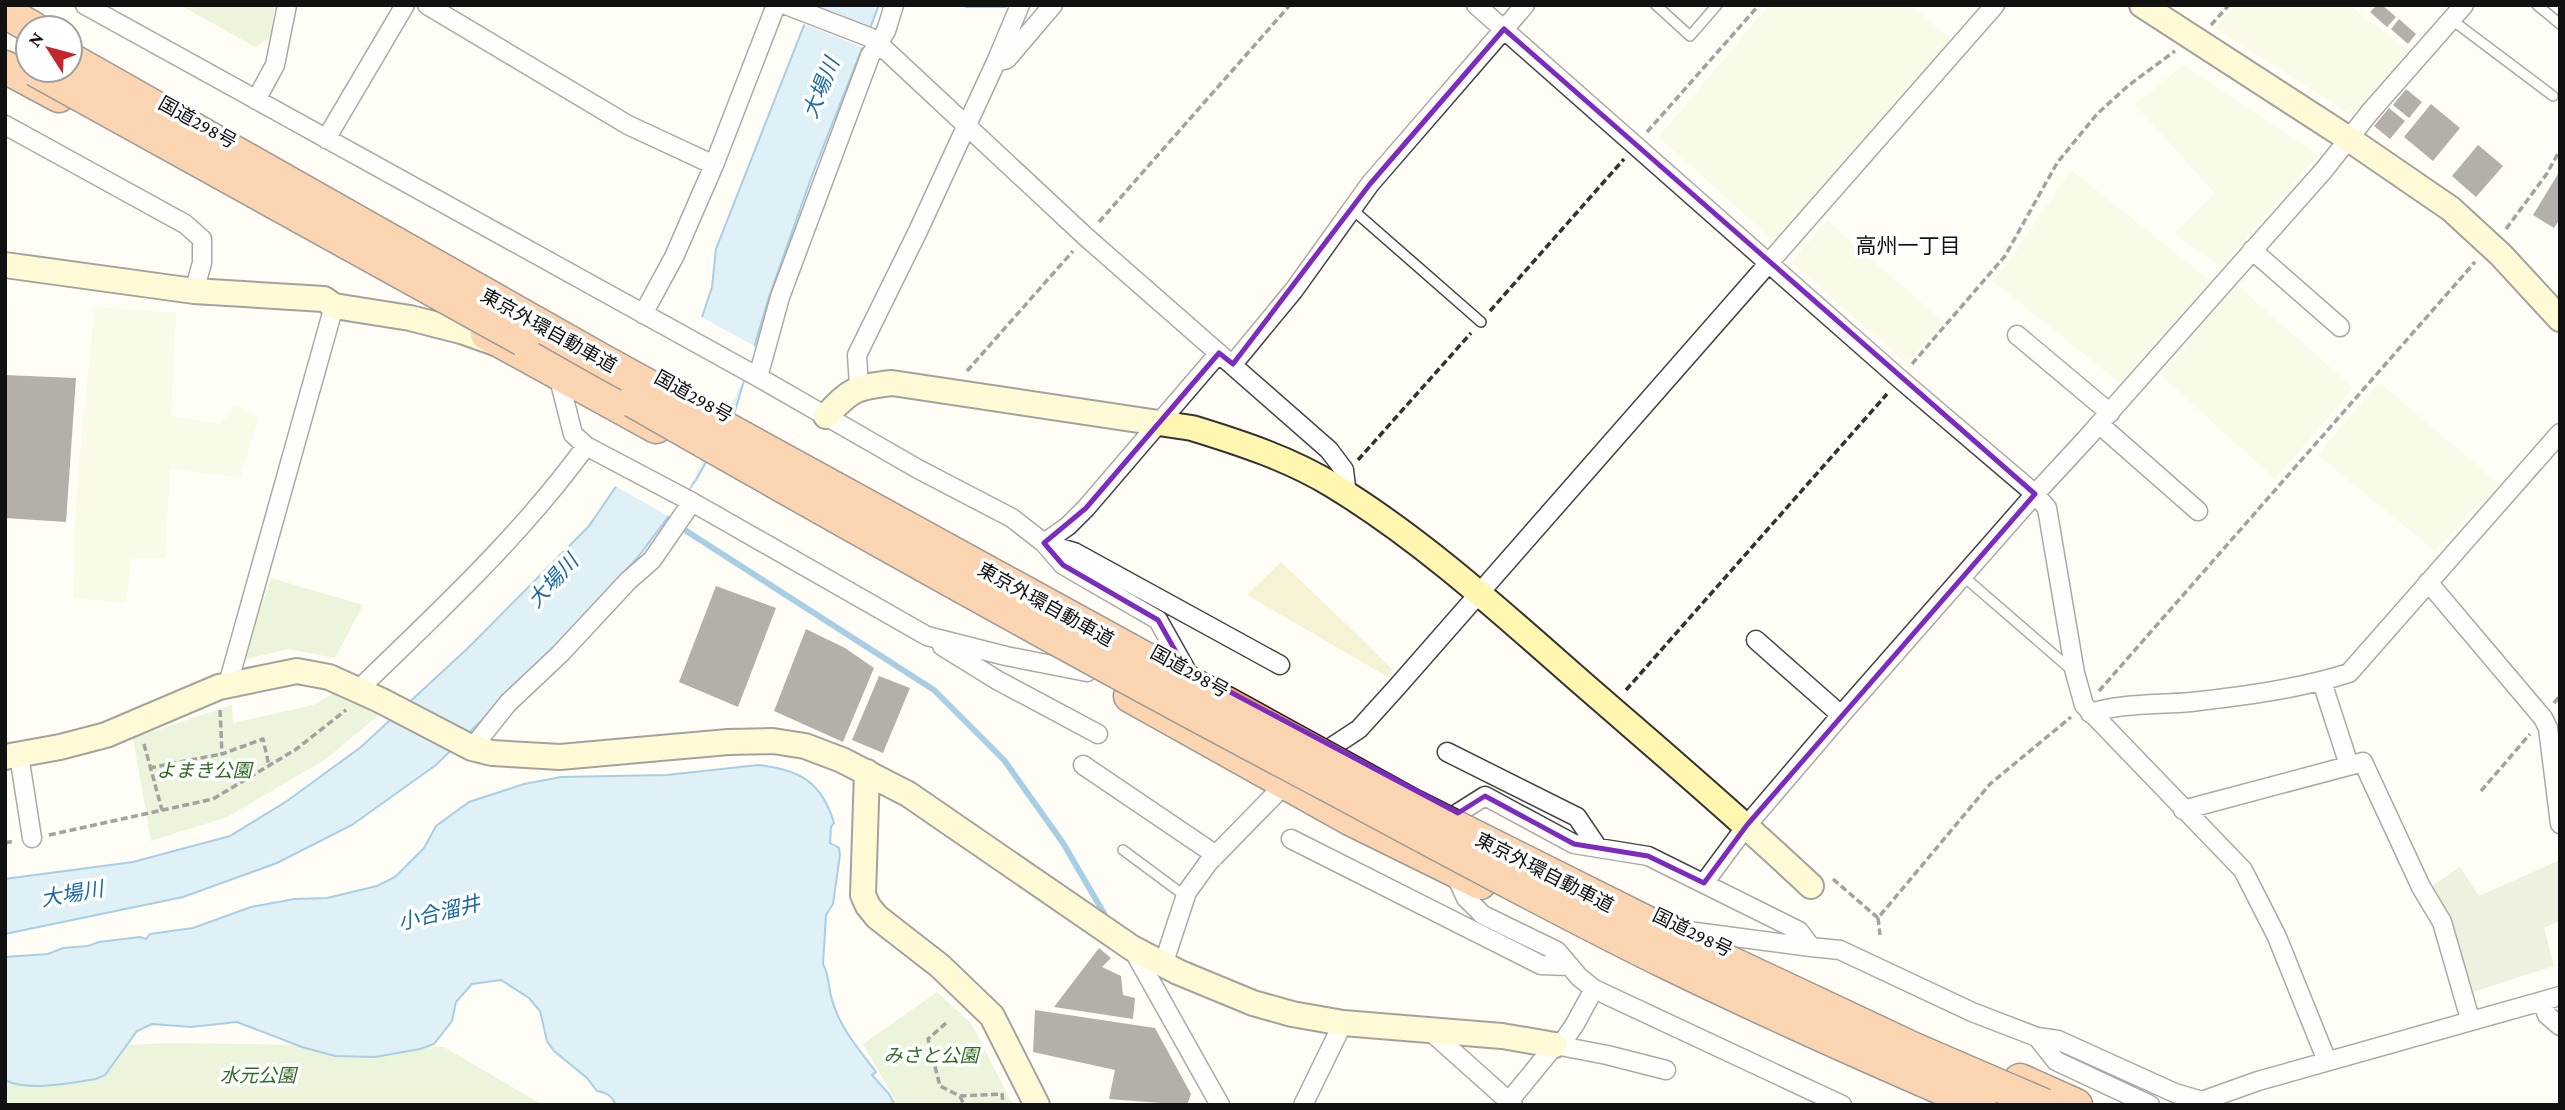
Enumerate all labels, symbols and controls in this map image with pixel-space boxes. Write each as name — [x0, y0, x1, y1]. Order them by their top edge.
north arrow — [14, 14, 84, 84]
text: N — [23, 28, 48, 51]
water label: 大場川 — [798, 52, 845, 122]
street label: 国道298号 — [155, 92, 240, 152]
district label: 高州一丁目 — [1856, 234, 1961, 258]
street label: 東京外環自動車道 — [477, 284, 620, 376]
street label: 国道298号 — [651, 366, 736, 426]
water label: 大場川 — [523, 548, 584, 612]
street label: 東京外環自動車道 — [974, 558, 1117, 650]
street label: 国道298号 — [1147, 641, 1232, 701]
park label: よまき公園 — [156, 760, 254, 781]
street label: 東京外環自動車道 — [1472, 829, 1617, 916]
water label: 大場川 — [39, 876, 107, 911]
water label: 小合溜井 — [395, 891, 485, 935]
street label: 国道298号 — [1650, 904, 1736, 961]
park label: みさと公園 — [883, 1045, 981, 1066]
park label: 水元公園 — [220, 1065, 299, 1086]

